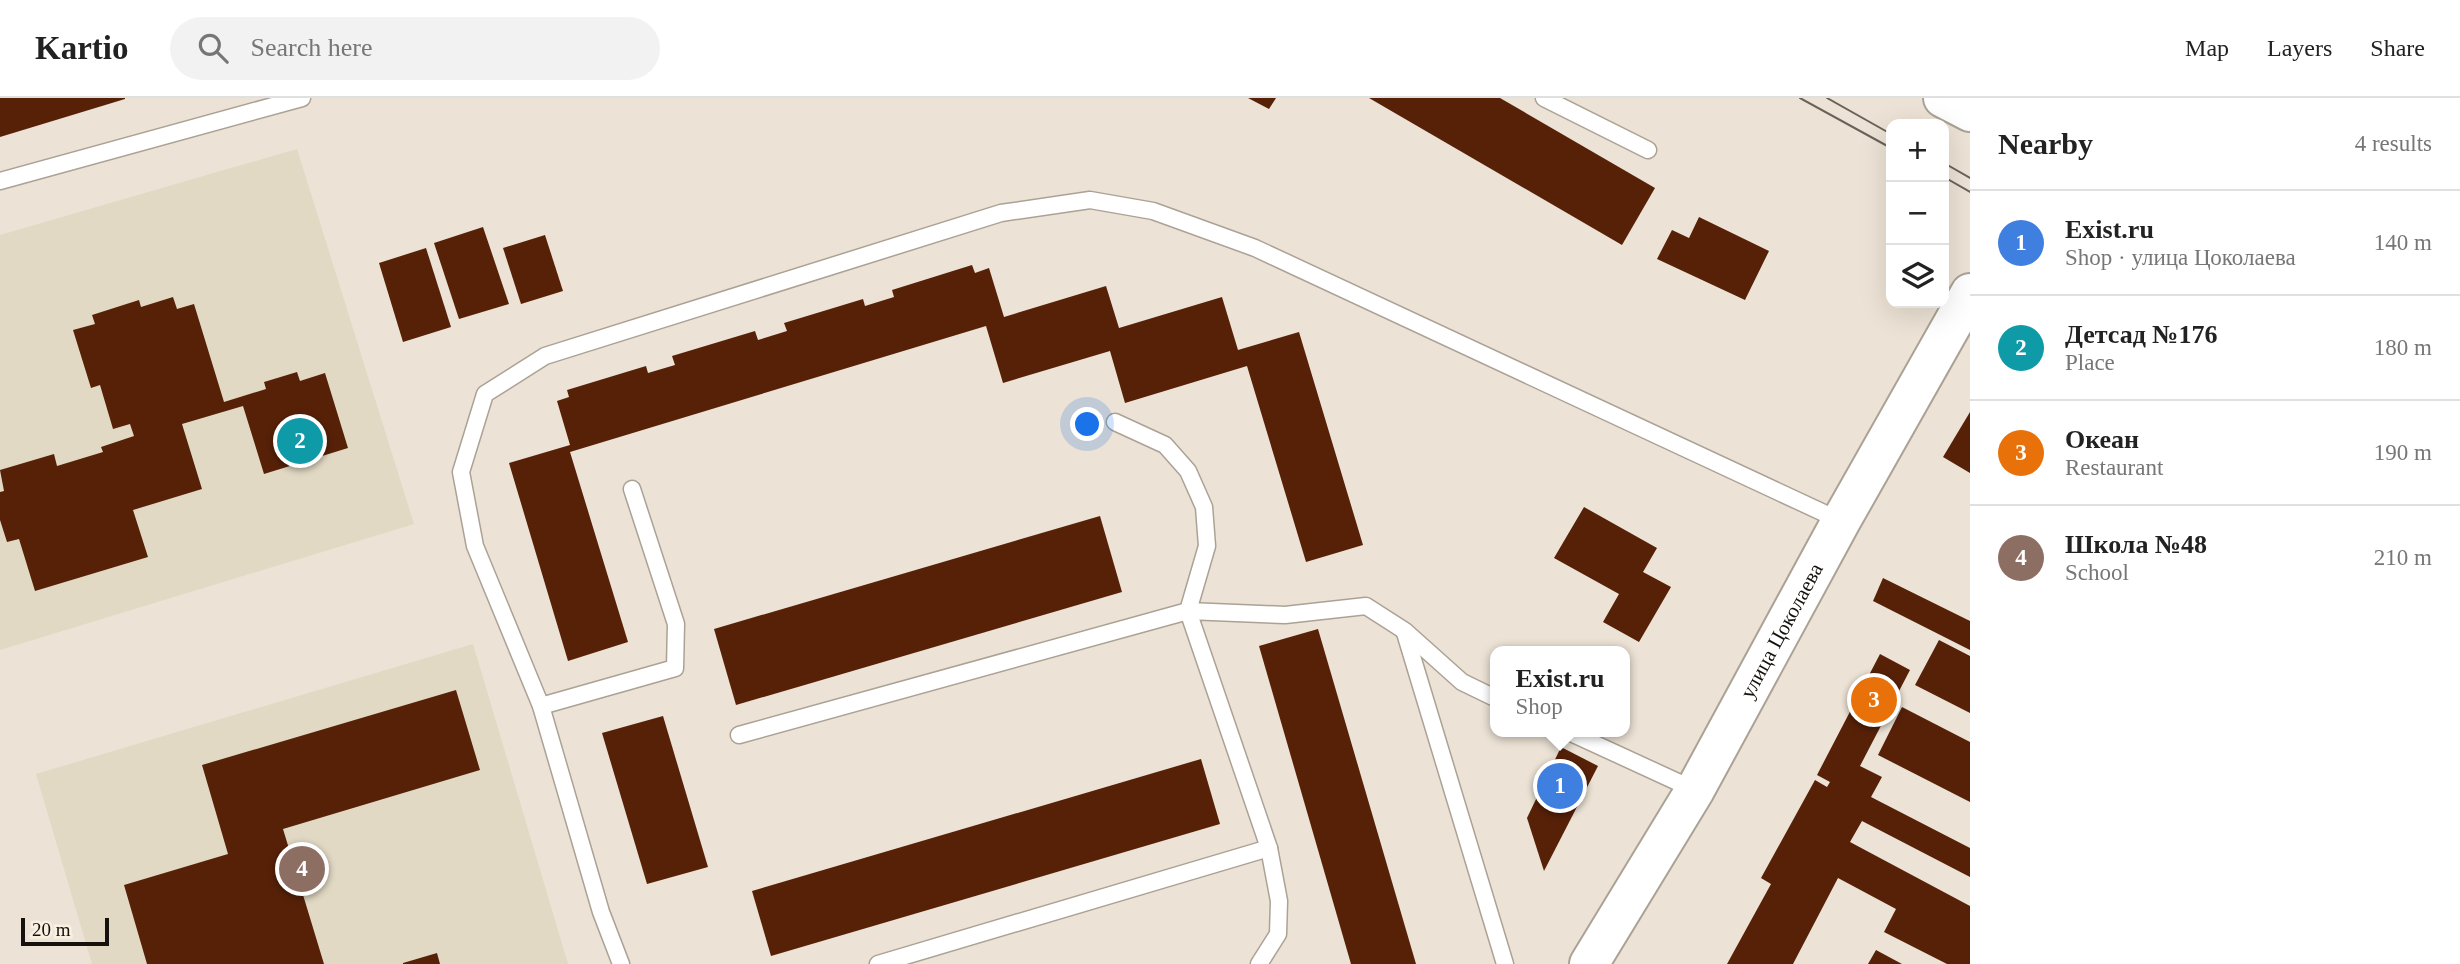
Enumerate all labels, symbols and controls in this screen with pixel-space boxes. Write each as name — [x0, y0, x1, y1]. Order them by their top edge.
search box — [170, 17, 660, 80]
icon: search — [194, 29, 232, 67]
text: Kartio — [35, 30, 128, 66]
text: Search here — [250, 33, 372, 62]
text: Map — [2185, 35, 2229, 61]
text: Layers — [2267, 35, 2332, 61]
text: Share — [2370, 35, 2425, 61]
map controls — [1886, 119, 1949, 308]
button: + — [1886, 119, 1949, 182]
text: Nearby — [1998, 127, 2093, 160]
text: 4 results — [2355, 131, 2432, 156]
button: − — [1886, 182, 1949, 245]
text: Exist.ru — [2065, 215, 2154, 244]
text: 1 — [2015, 230, 2027, 255]
text: 140 m — [2374, 230, 2432, 255]
button: layers — [1886, 245, 1949, 308]
text: Shop · улица Цоколаева — [2065, 245, 2296, 270]
text: Детсад №176 — [2065, 320, 2217, 349]
text: 2 — [2015, 335, 2027, 360]
text: 180 m — [2374, 335, 2432, 360]
text: Place — [2065, 350, 2115, 375]
your location — [1070, 407, 1104, 441]
pin: 2 — [277, 415, 323, 467]
text: Океан — [2065, 425, 2139, 454]
text: 3 — [2015, 440, 2027, 465]
text: 190 m — [2374, 440, 2432, 465]
text: Restaurant — [2065, 455, 2163, 480]
text: Школа №48 — [2065, 530, 2207, 559]
text: 4 — [2015, 545, 2027, 570]
text: 210 m — [2374, 545, 2432, 570]
street label: улица Цоколаева — [1735, 558, 1828, 702]
text: School — [2065, 560, 2129, 585]
popup — [1490, 646, 1630, 737]
text: Exist.ru — [1516, 664, 1604, 693]
pin: 3 — [1851, 674, 1897, 726]
text: Shop — [1516, 694, 1563, 719]
pin: 1 — [1537, 760, 1583, 812]
pin: 4 — [279, 843, 325, 895]
scale bar — [21, 915, 108, 947]
text: 20 m — [32, 919, 71, 940]

